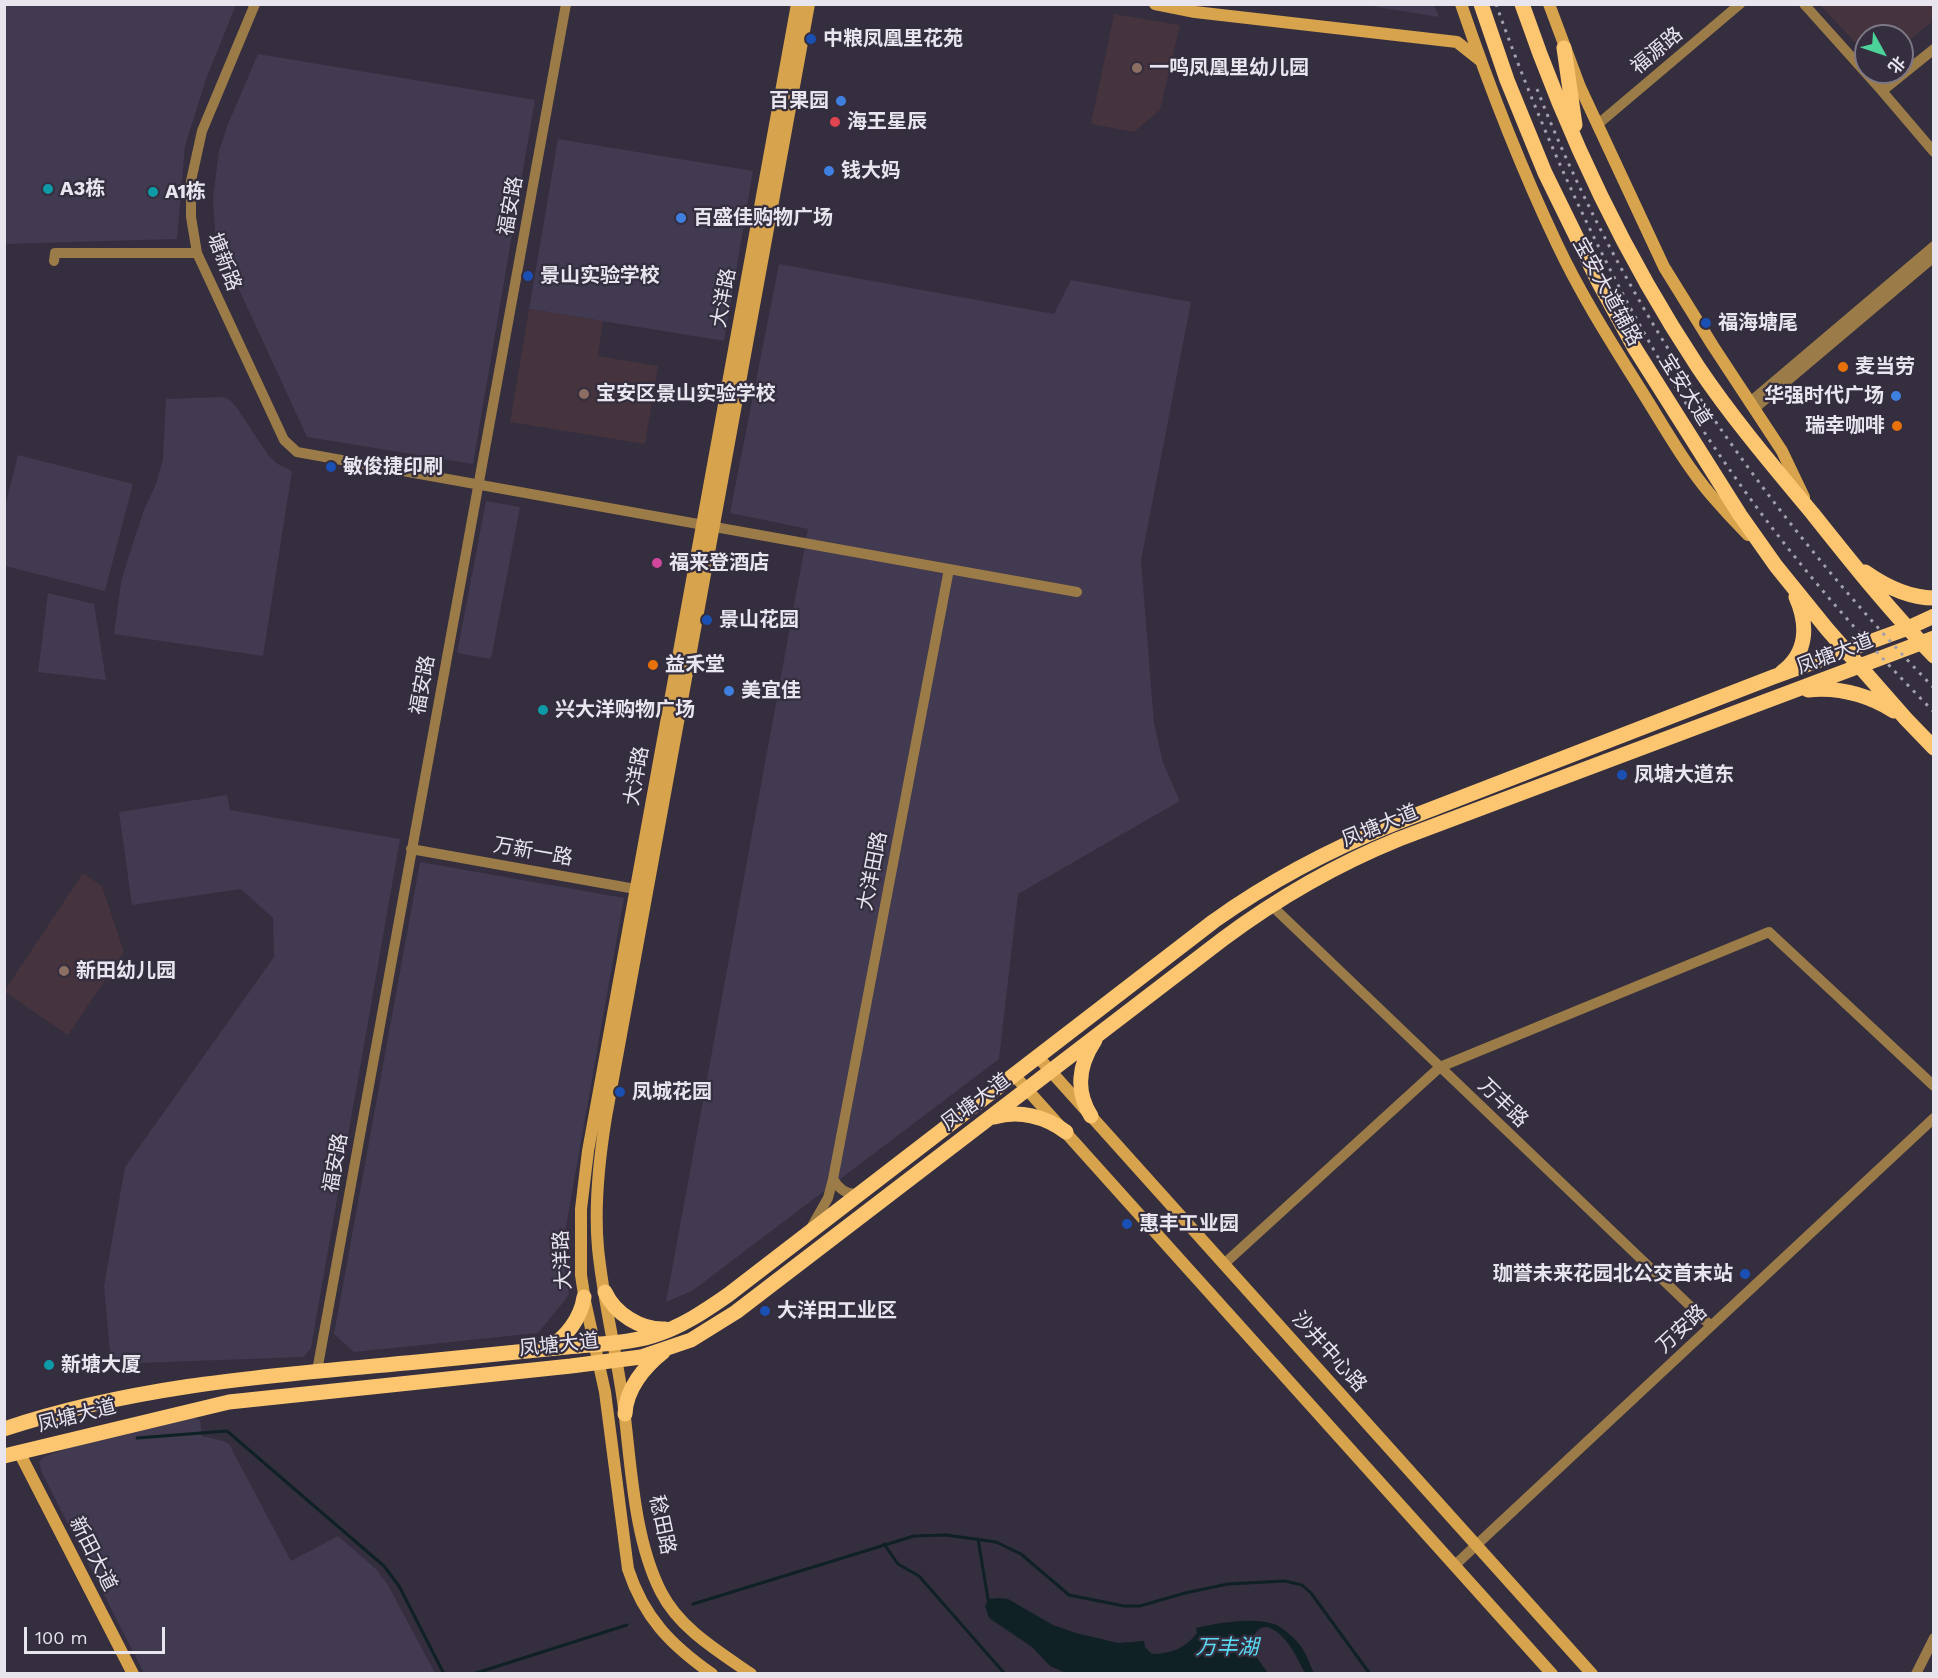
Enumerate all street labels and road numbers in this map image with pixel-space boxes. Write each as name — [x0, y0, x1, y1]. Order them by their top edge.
street label: 福源路 — [1626, 23, 1688, 79]
street label: 福安路 — [494, 174, 528, 238]
street label: 塘新路 — [202, 230, 246, 294]
street label: 宝安大道辅路 — [1567, 234, 1647, 350]
street label: 大洋路 — [707, 266, 741, 330]
street label: 宝安大道 — [1654, 350, 1716, 430]
street label: 凤塘大道 — [1793, 628, 1877, 680]
street label: 福安路 — [406, 653, 440, 717]
street label: 大洋路 — [620, 744, 654, 808]
street label: 凤塘大道 — [1338, 800, 1422, 852]
street label: 大洋田路 — [854, 829, 892, 913]
street label: 万新一路 — [492, 833, 574, 871]
street label: 凤塘大道 — [937, 1068, 1015, 1136]
street label: 万丰路 — [1473, 1074, 1533, 1132]
street label: 福安路 — [319, 1131, 353, 1195]
street label: 大洋路 — [549, 1229, 577, 1291]
street label: 万安路 — [1652, 1300, 1712, 1358]
street label: 沙井中心路 — [1287, 1307, 1371, 1397]
street label: 凤塘大道 — [518, 1329, 600, 1361]
street label: 凤塘大道 — [35, 1395, 119, 1437]
street label: 稔田路 — [644, 1493, 680, 1557]
street label: 新田大道 — [64, 1513, 122, 1595]

